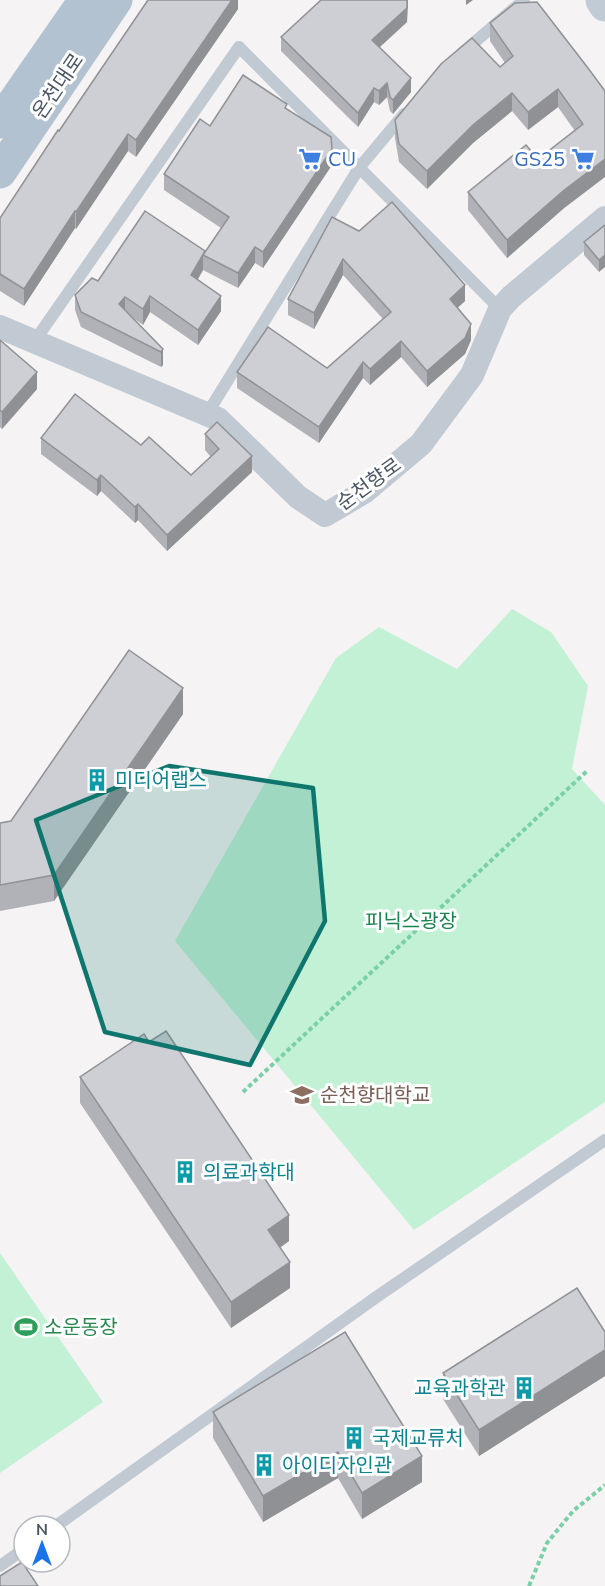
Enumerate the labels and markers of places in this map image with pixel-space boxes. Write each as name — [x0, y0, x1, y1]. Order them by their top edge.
supermarket icon: CU — [297, 146, 323, 172]
place label: CU — [328, 146, 356, 173]
place label: GS25 — [514, 146, 565, 173]
supermarket icon: GS25 — [570, 146, 596, 172]
building icon: 미디어랩스 — [84, 767, 110, 793]
place label: 미디어랩스 — [115, 767, 207, 794]
school or university icon: 순천향대학교 — [289, 1082, 315, 1108]
place label: 순천향대학교 — [320, 1082, 430, 1109]
building icon: 의료과학대 — [172, 1159, 198, 1185]
place label: 의료과학대 — [203, 1159, 295, 1186]
sports icon: 소운동장 — [13, 1314, 39, 1340]
place label: 소운동장 — [44, 1314, 118, 1341]
place label: 교육과학관 — [414, 1375, 506, 1402]
building icon: 교육과학관 — [511, 1375, 537, 1401]
building icon: 국제교류처 — [341, 1425, 367, 1451]
place label: 국제교류처 — [372, 1425, 464, 1452]
building icon: 아이디자인관 — [251, 1452, 277, 1478]
place label: 아이디자인관 — [282, 1452, 392, 1479]

